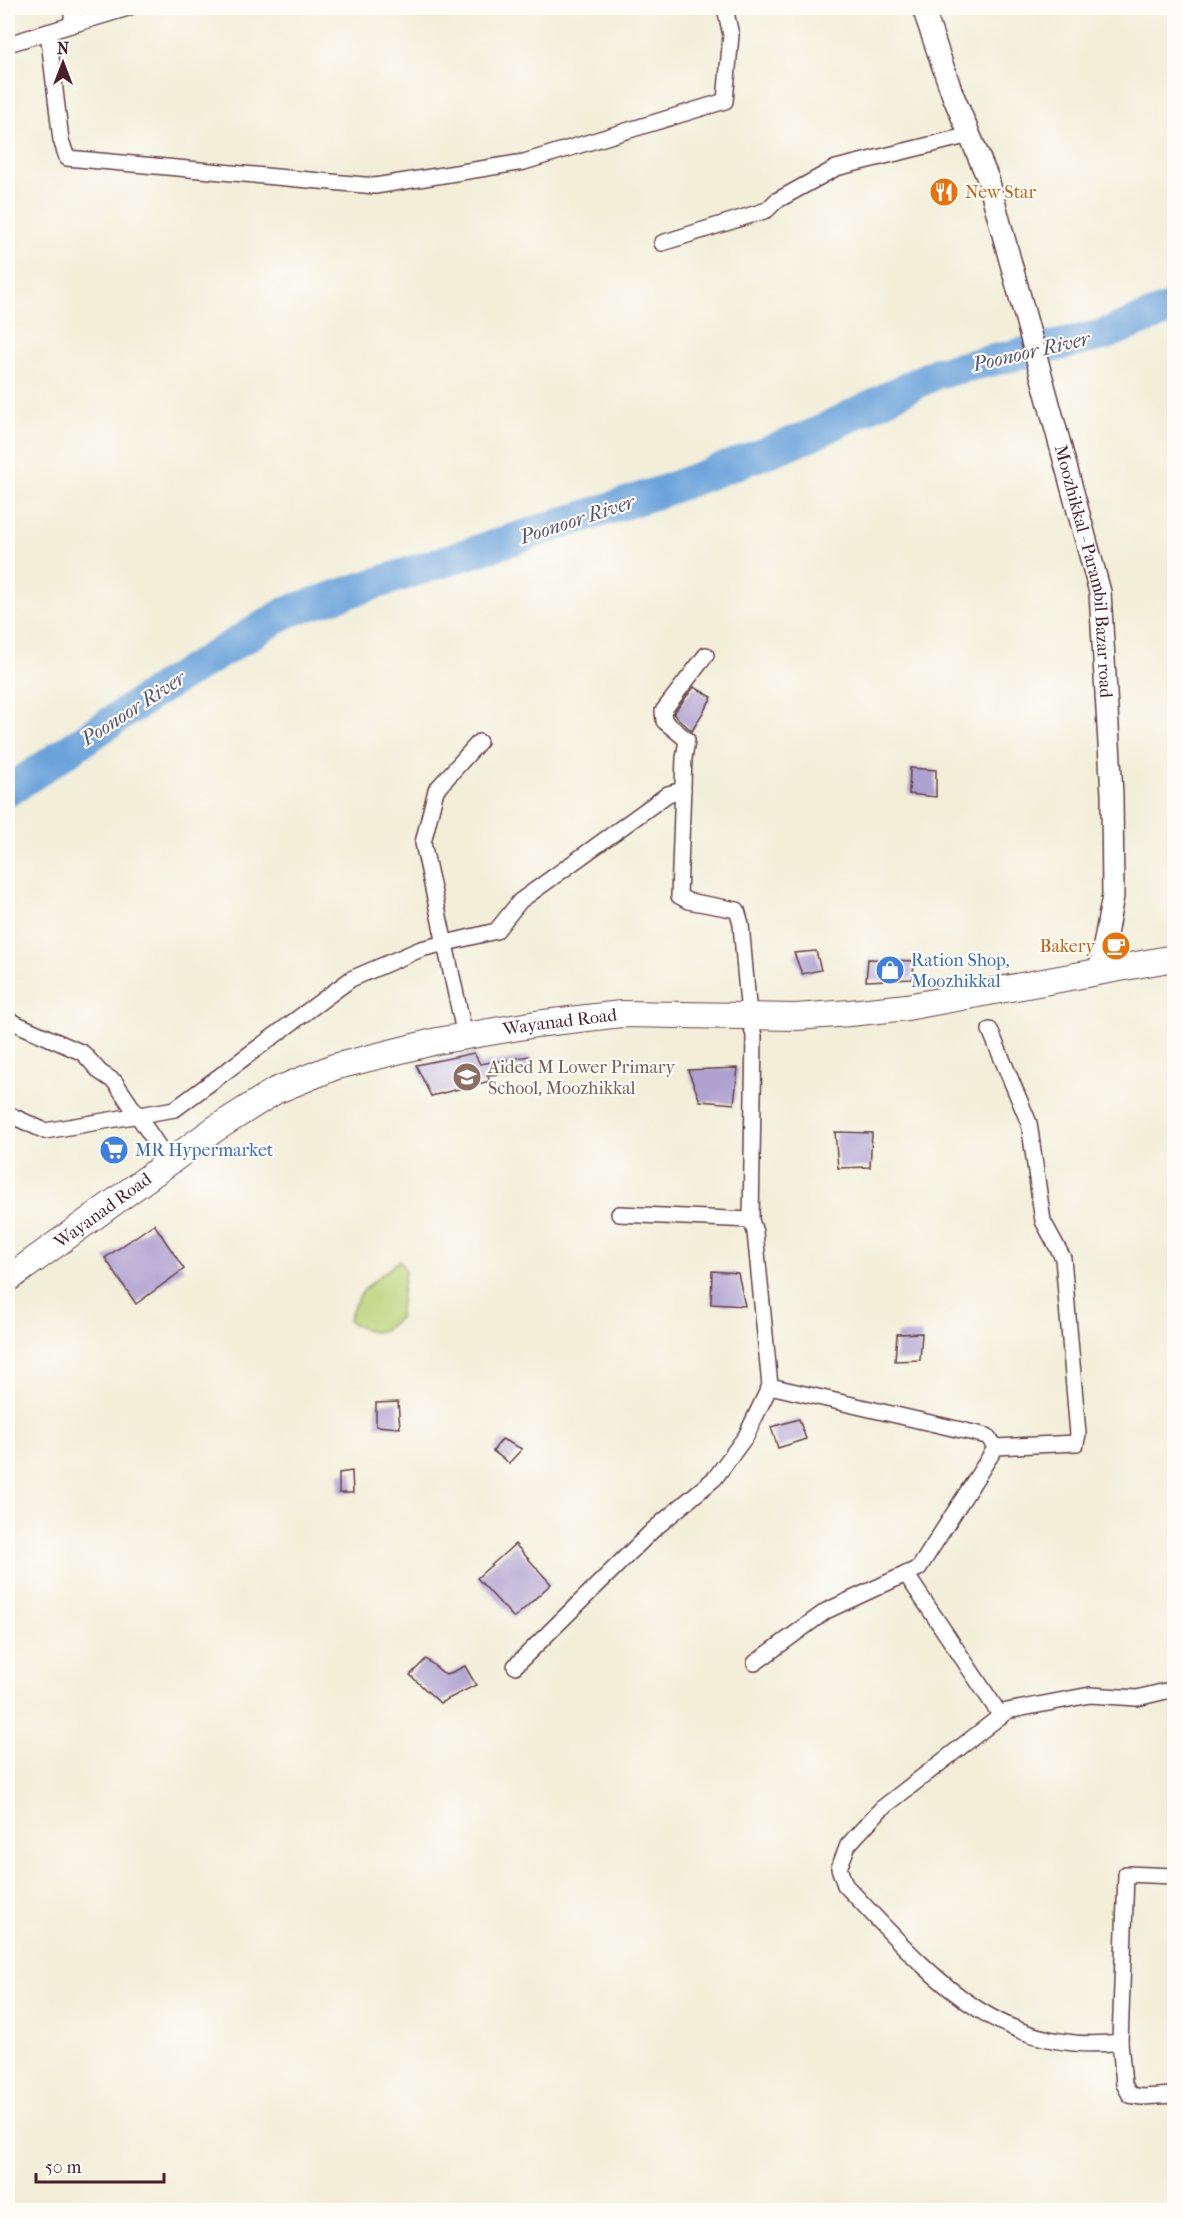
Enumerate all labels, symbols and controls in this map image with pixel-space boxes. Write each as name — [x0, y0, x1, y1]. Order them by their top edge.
north arrow — [33, 33, 93, 93]
text: N — [57, 39, 70, 58]
restaurant icon: New Star — [928, 176, 960, 208]
place label: New Star — [965, 182, 1036, 203]
water label: Poonoor River — [970, 326, 1094, 376]
street label: Moozhikkal - Parambil Bazar road — [1050, 443, 1116, 699]
water label: Poonoor River — [516, 489, 639, 549]
water label: Poonoor River — [76, 665, 191, 751]
cafe icon: Bakery — [1100, 930, 1132, 962]
place label: Bakery — [1040, 936, 1096, 957]
place label: Ration Shop, Moozhikkal — [911, 950, 1010, 992]
shop icon: Ration Shop, Moozhikkal — [874, 954, 906, 986]
street label: Wayanad Road — [500, 1005, 618, 1041]
place label: Aided M Lower Primary School, Moozhikkal — [487, 1057, 676, 1099]
school or university icon: Aided M Lower Primary School, Moozhikkal — [451, 1061, 483, 1093]
supermarket icon: MR Hypermarket — [98, 1134, 130, 1166]
place label: MR Hypermarket — [135, 1140, 274, 1161]
street label: Wayanad Road — [50, 1168, 156, 1254]
scale bar — [36, 2146, 164, 2184]
text: 50 m — [45, 2157, 82, 2178]

